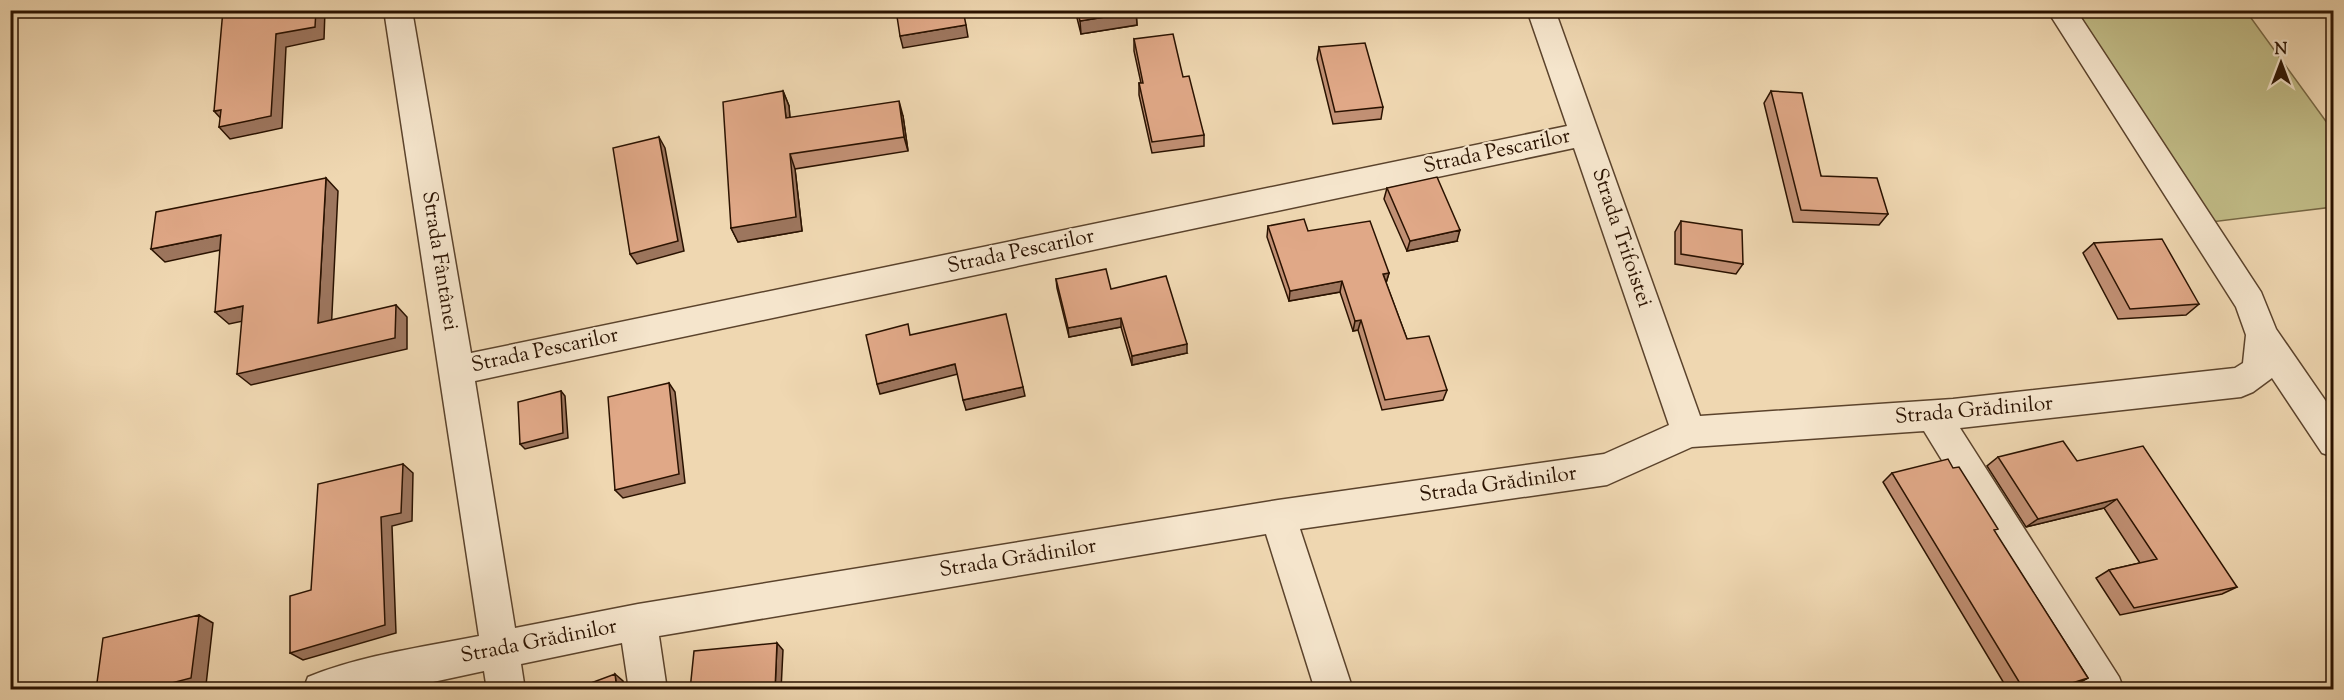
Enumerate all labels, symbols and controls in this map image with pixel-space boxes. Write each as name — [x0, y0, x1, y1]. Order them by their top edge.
north arrow — [2251, 33, 2311, 93]
text: N — [2275, 39, 2288, 62]
street label: Strada Pescarilor — [1421, 122, 1573, 182]
street label: Strada Trifoistei — [1583, 164, 1659, 312]
street label: Strada Fântânei — [413, 189, 465, 333]
street label: Strada Pescarilor — [945, 222, 1097, 282]
street label: Strada Pescarilor — [469, 321, 621, 381]
street label: Strada Grădinilor — [1894, 389, 2054, 433]
street label: Strada Grădinilor — [1417, 459, 1579, 511]
street label: Strada Grădinilor — [937, 532, 1099, 586]
street label: Strada Grădinilor — [458, 612, 620, 672]

